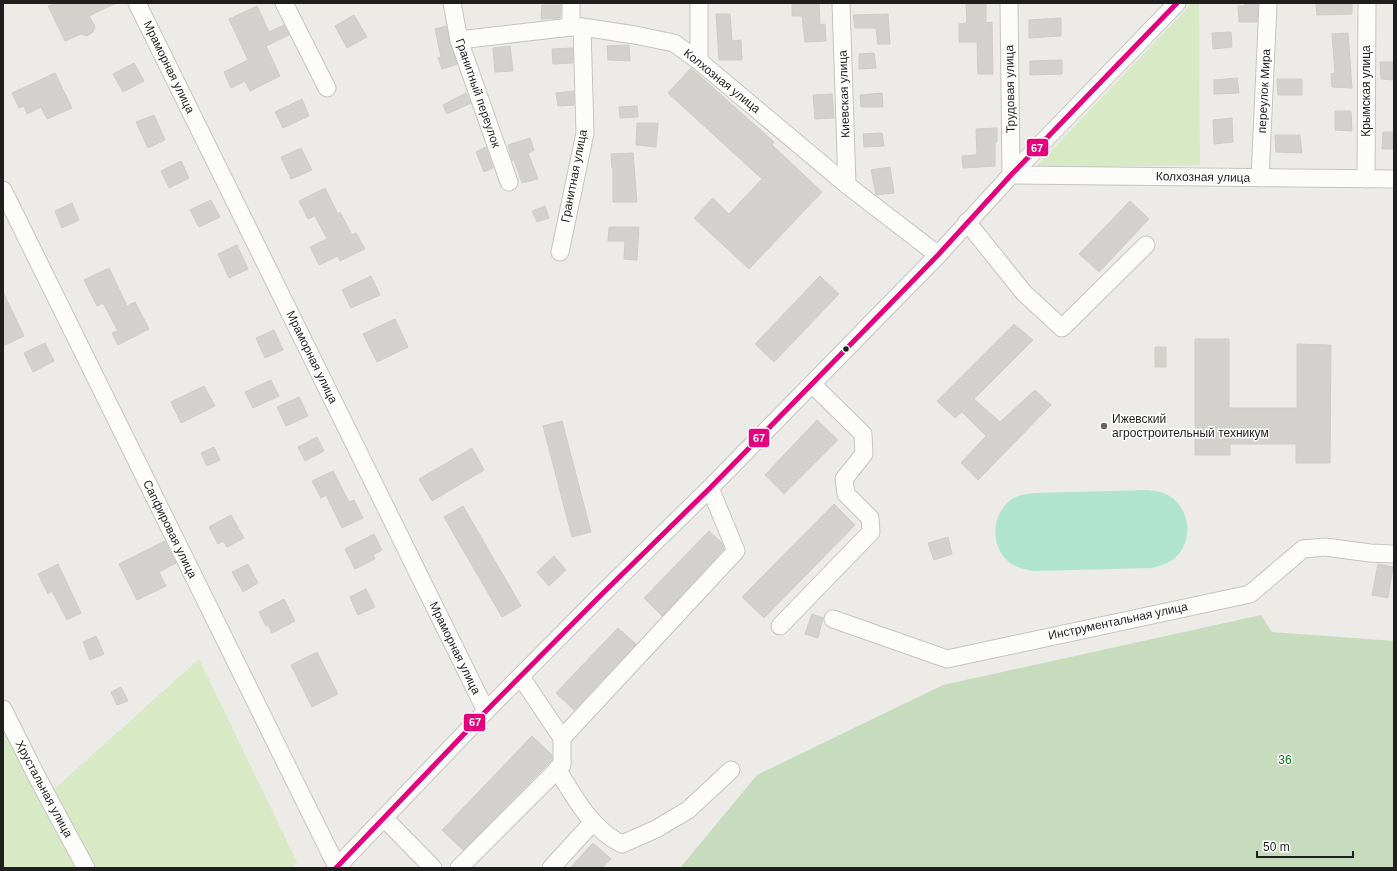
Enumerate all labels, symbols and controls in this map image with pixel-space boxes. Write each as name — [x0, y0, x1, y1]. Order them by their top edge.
street label: Мраморная улица — [141, 19, 198, 116]
street label: Гранитный переулок — [453, 37, 503, 150]
street label: Трудовая улица — [1002, 44, 1018, 133]
street label: Крымская улица — [1359, 45, 1373, 137]
street label: Колхозная улица — [681, 46, 763, 116]
street label: переулок Мира — [1255, 48, 1273, 134]
street label: Киевская улица — [835, 50, 853, 138]
street label: Гранитная улица — [558, 128, 590, 224]
line badge: 67 — [1026, 138, 1049, 157]
text: 67 — [1031, 142, 1043, 154]
street label: Колхозная улица — [1156, 169, 1251, 185]
street label: Мраморная улица — [284, 309, 341, 406]
unlabelled marker — [841, 344, 851, 354]
place label: Ижевский агростроительный техникум — [1112, 412, 1269, 440]
marker: Ижевский агростроительный техникум — [1099, 421, 1109, 431]
line badge: 67 — [748, 428, 770, 448]
text: 67 — [753, 432, 765, 444]
street label: Сапфировая улица — [140, 478, 200, 581]
street label: Инструментальная улица — [1047, 599, 1189, 643]
street label: Мраморная улица — [427, 600, 484, 697]
line badge: 67 — [463, 713, 486, 732]
text: 67 — [469, 716, 481, 728]
street label: Хрустальная улица — [13, 738, 76, 840]
park label: 36 — [1278, 753, 1292, 767]
scale bar — [1257, 833, 1353, 859]
text: 50 m — [1263, 840, 1290, 854]

